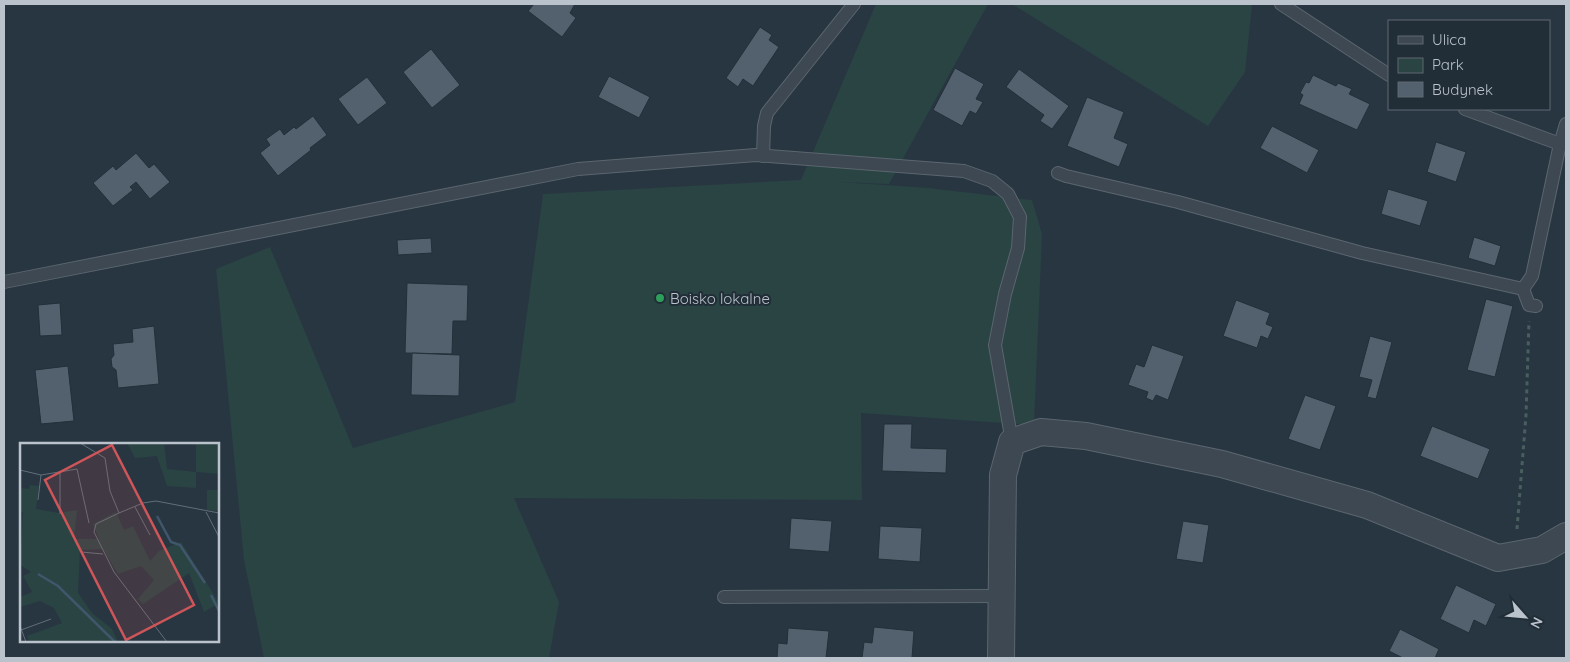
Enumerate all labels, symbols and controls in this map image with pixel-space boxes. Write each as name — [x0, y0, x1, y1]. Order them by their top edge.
legend — [1388, 20, 1550, 110]
text: Ulica — [1432, 30, 1466, 49]
text: Park — [1432, 55, 1464, 74]
text: Budynek — [1432, 80, 1493, 99]
place label: Boisko lokalne — [670, 289, 770, 308]
marker: Boisko lokalne — [654, 292, 666, 304]
inset map — [20, 443, 219, 642]
north arrow — [1500, 592, 1550, 642]
text: N — [1526, 614, 1547, 632]

